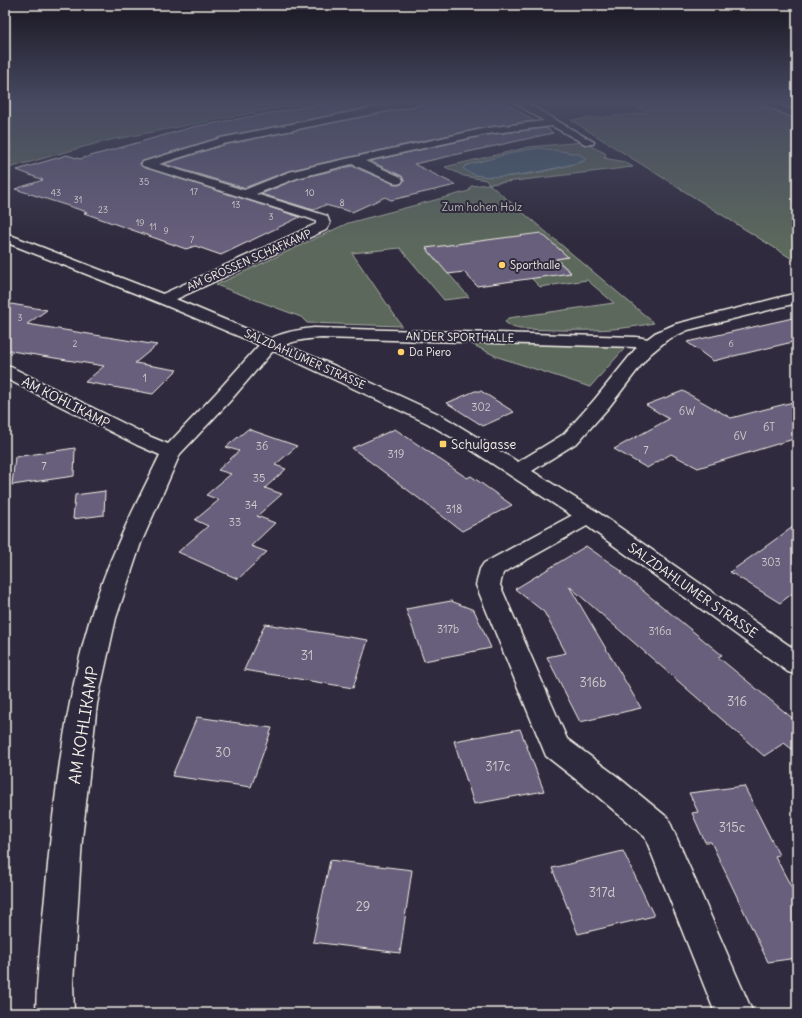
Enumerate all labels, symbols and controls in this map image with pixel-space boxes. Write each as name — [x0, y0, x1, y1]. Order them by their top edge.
house number: 35 — [139, 176, 149, 187]
house number: 17 — [190, 186, 199, 197]
house number: 43 — [51, 187, 61, 198]
house number: 10 — [305, 187, 315, 198]
house number: 31 — [74, 194, 82, 205]
house number: 8 — [339, 197, 345, 208]
house number: 13 — [232, 199, 240, 210]
park label: Zum hohen Holz — [442, 200, 522, 214]
house number: 23 — [98, 204, 108, 215]
house number: 3 — [268, 211, 274, 222]
house number: 19 — [136, 217, 144, 228]
house number: 11 — [149, 221, 157, 232]
house number: 9 — [163, 225, 169, 236]
street label: AM GROSSEN SCHAFKAMP — [185, 226, 314, 294]
house number: 7 — [190, 234, 195, 245]
place label: Sporthalle — [510, 258, 560, 272]
marker: Sporthalle — [497, 260, 507, 270]
house number: 3 — [17, 312, 23, 323]
street label: SALZDAHLUMER STRASSE — [242, 326, 368, 392]
street label: AN DER SPORTHALLE — [406, 329, 514, 345]
house number: 2 — [73, 338, 78, 349]
house number: 6 — [728, 338, 734, 349]
place label: Da Piero — [409, 345, 451, 359]
marker: Da Piero — [396, 347, 406, 357]
house number: 1 — [143, 371, 147, 385]
street label: AM KOHLIKAMP — [19, 373, 113, 432]
house number: 302 — [471, 400, 491, 414]
house number: 6W — [679, 404, 695, 418]
house number: 6T — [763, 420, 775, 434]
house number: 6V — [733, 429, 747, 443]
place label: Schulgasse — [451, 436, 516, 453]
house number: 36 — [256, 439, 268, 453]
marker: Schulgasse — [438, 439, 448, 449]
house number: 7 — [643, 443, 649, 457]
house number: 319 — [388, 447, 404, 461]
house number: 7 — [41, 459, 47, 473]
house number: 35 — [253, 471, 265, 485]
house number: 34 — [245, 498, 257, 512]
house number: 318 — [446, 502, 462, 516]
house number: 33 — [229, 515, 241, 529]
street label: SALZDAHLUMER STRASSE — [624, 539, 761, 642]
house number: 303 — [761, 555, 781, 569]
house number: 317b — [437, 622, 459, 636]
house number: 316a — [648, 624, 672, 638]
house number: 31 — [301, 647, 313, 664]
street label: AM KOHLIKAMP — [64, 664, 102, 785]
house number: 316b — [579, 674, 607, 691]
house number: 316 — [727, 693, 747, 710]
house number: 30 — [215, 744, 231, 761]
house number: 317c — [485, 758, 511, 775]
house number: 315c — [719, 819, 746, 836]
house number: 317d — [589, 884, 616, 901]
house number: 29 — [356, 898, 370, 915]

